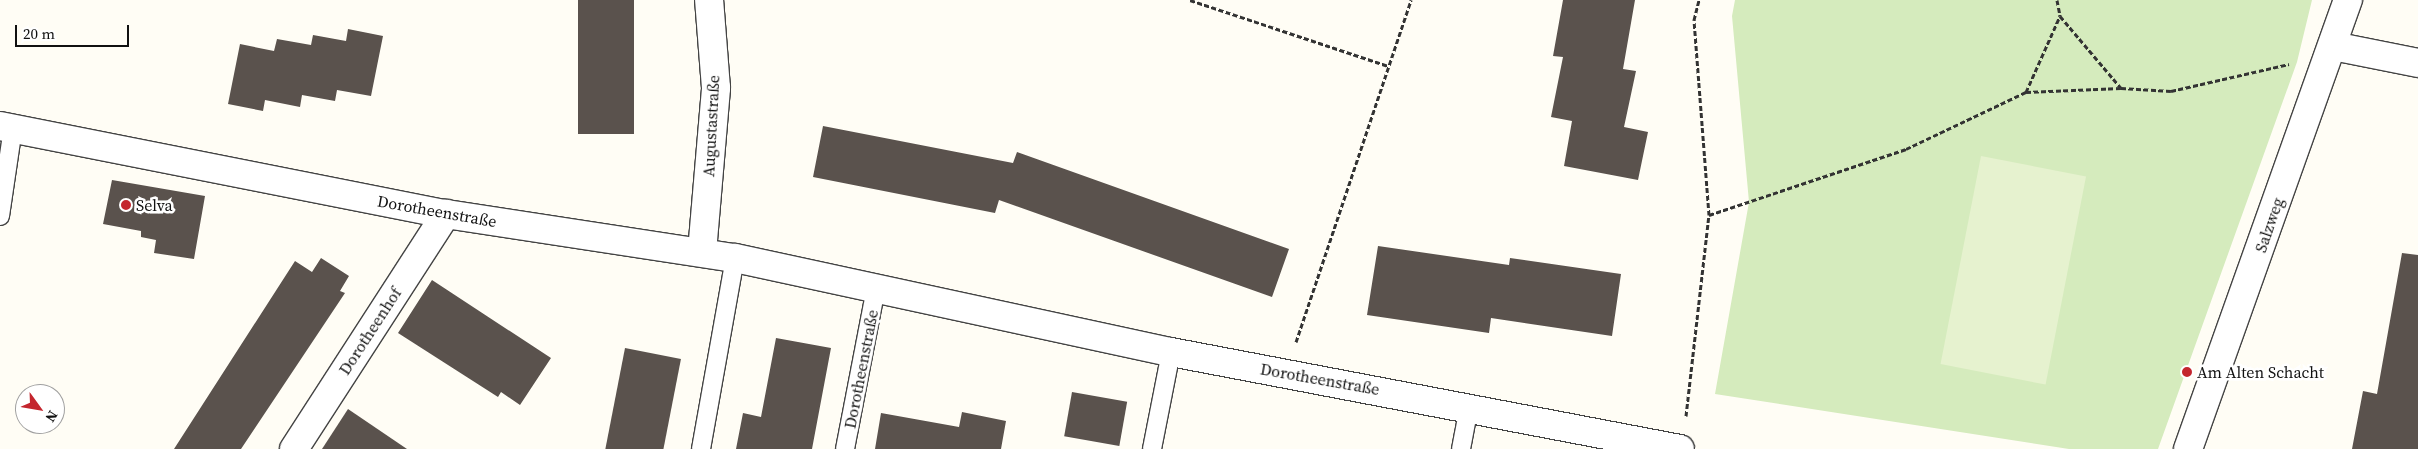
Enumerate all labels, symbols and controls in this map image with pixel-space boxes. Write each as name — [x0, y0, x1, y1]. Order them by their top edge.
scale bar — [18, 15, 131, 47]
text: 20 m — [23, 23, 55, 44]
street label: Augustastraße — [699, 75, 723, 177]
street label: Dorotheenstraße — [376, 191, 498, 231]
place label: Selva — [136, 195, 173, 215]
street label: Salzweg — [2251, 195, 2287, 255]
marker: Selva — [120, 199, 132, 211]
street label: Dorotheenhof — [335, 284, 405, 378]
street label: Dorotheenstraße — [840, 308, 882, 430]
street label: Dorotheenstraße — [1259, 359, 1381, 399]
place label: Am Alten Schacht — [2197, 362, 2324, 382]
marker: Am Alten Schacht — [2181, 366, 2193, 378]
north arrow — [15, 384, 65, 434]
text: N — [41, 407, 63, 426]

